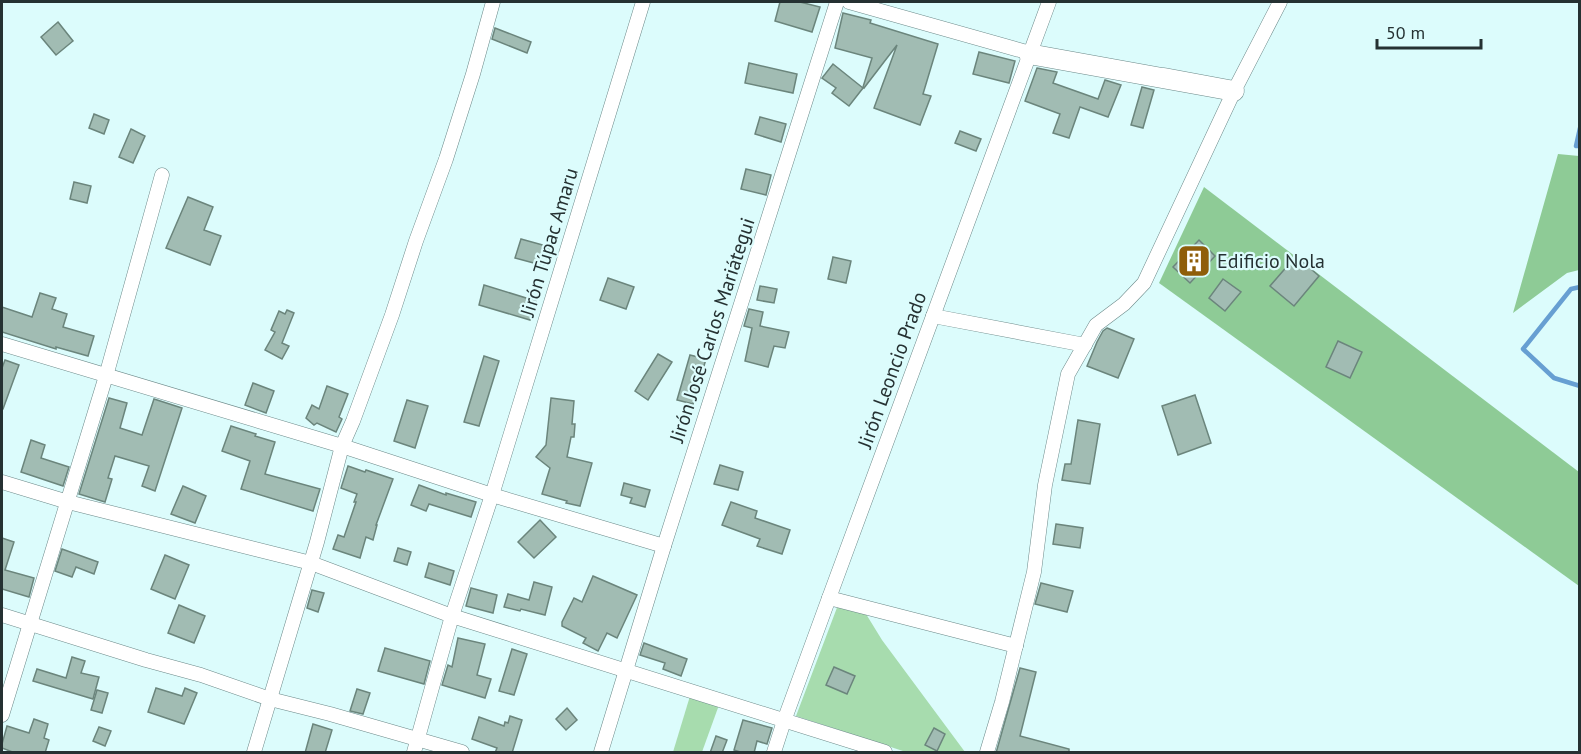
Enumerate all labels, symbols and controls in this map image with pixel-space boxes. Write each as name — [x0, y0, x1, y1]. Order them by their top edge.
scale bar — [1377, 12, 1480, 50]
text: 50 m — [1386, 21, 1425, 44]
street label: Jirón Túpac Amaru — [514, 165, 584, 320]
street label: Jirón José Carlos Mariátegui — [663, 214, 761, 447]
building icon: Edificio Nola — [1176, 243, 1212, 279]
place label: Edificio Nola — [1217, 248, 1325, 274]
street label: Jirón Leoncio Prado — [851, 288, 932, 453]

